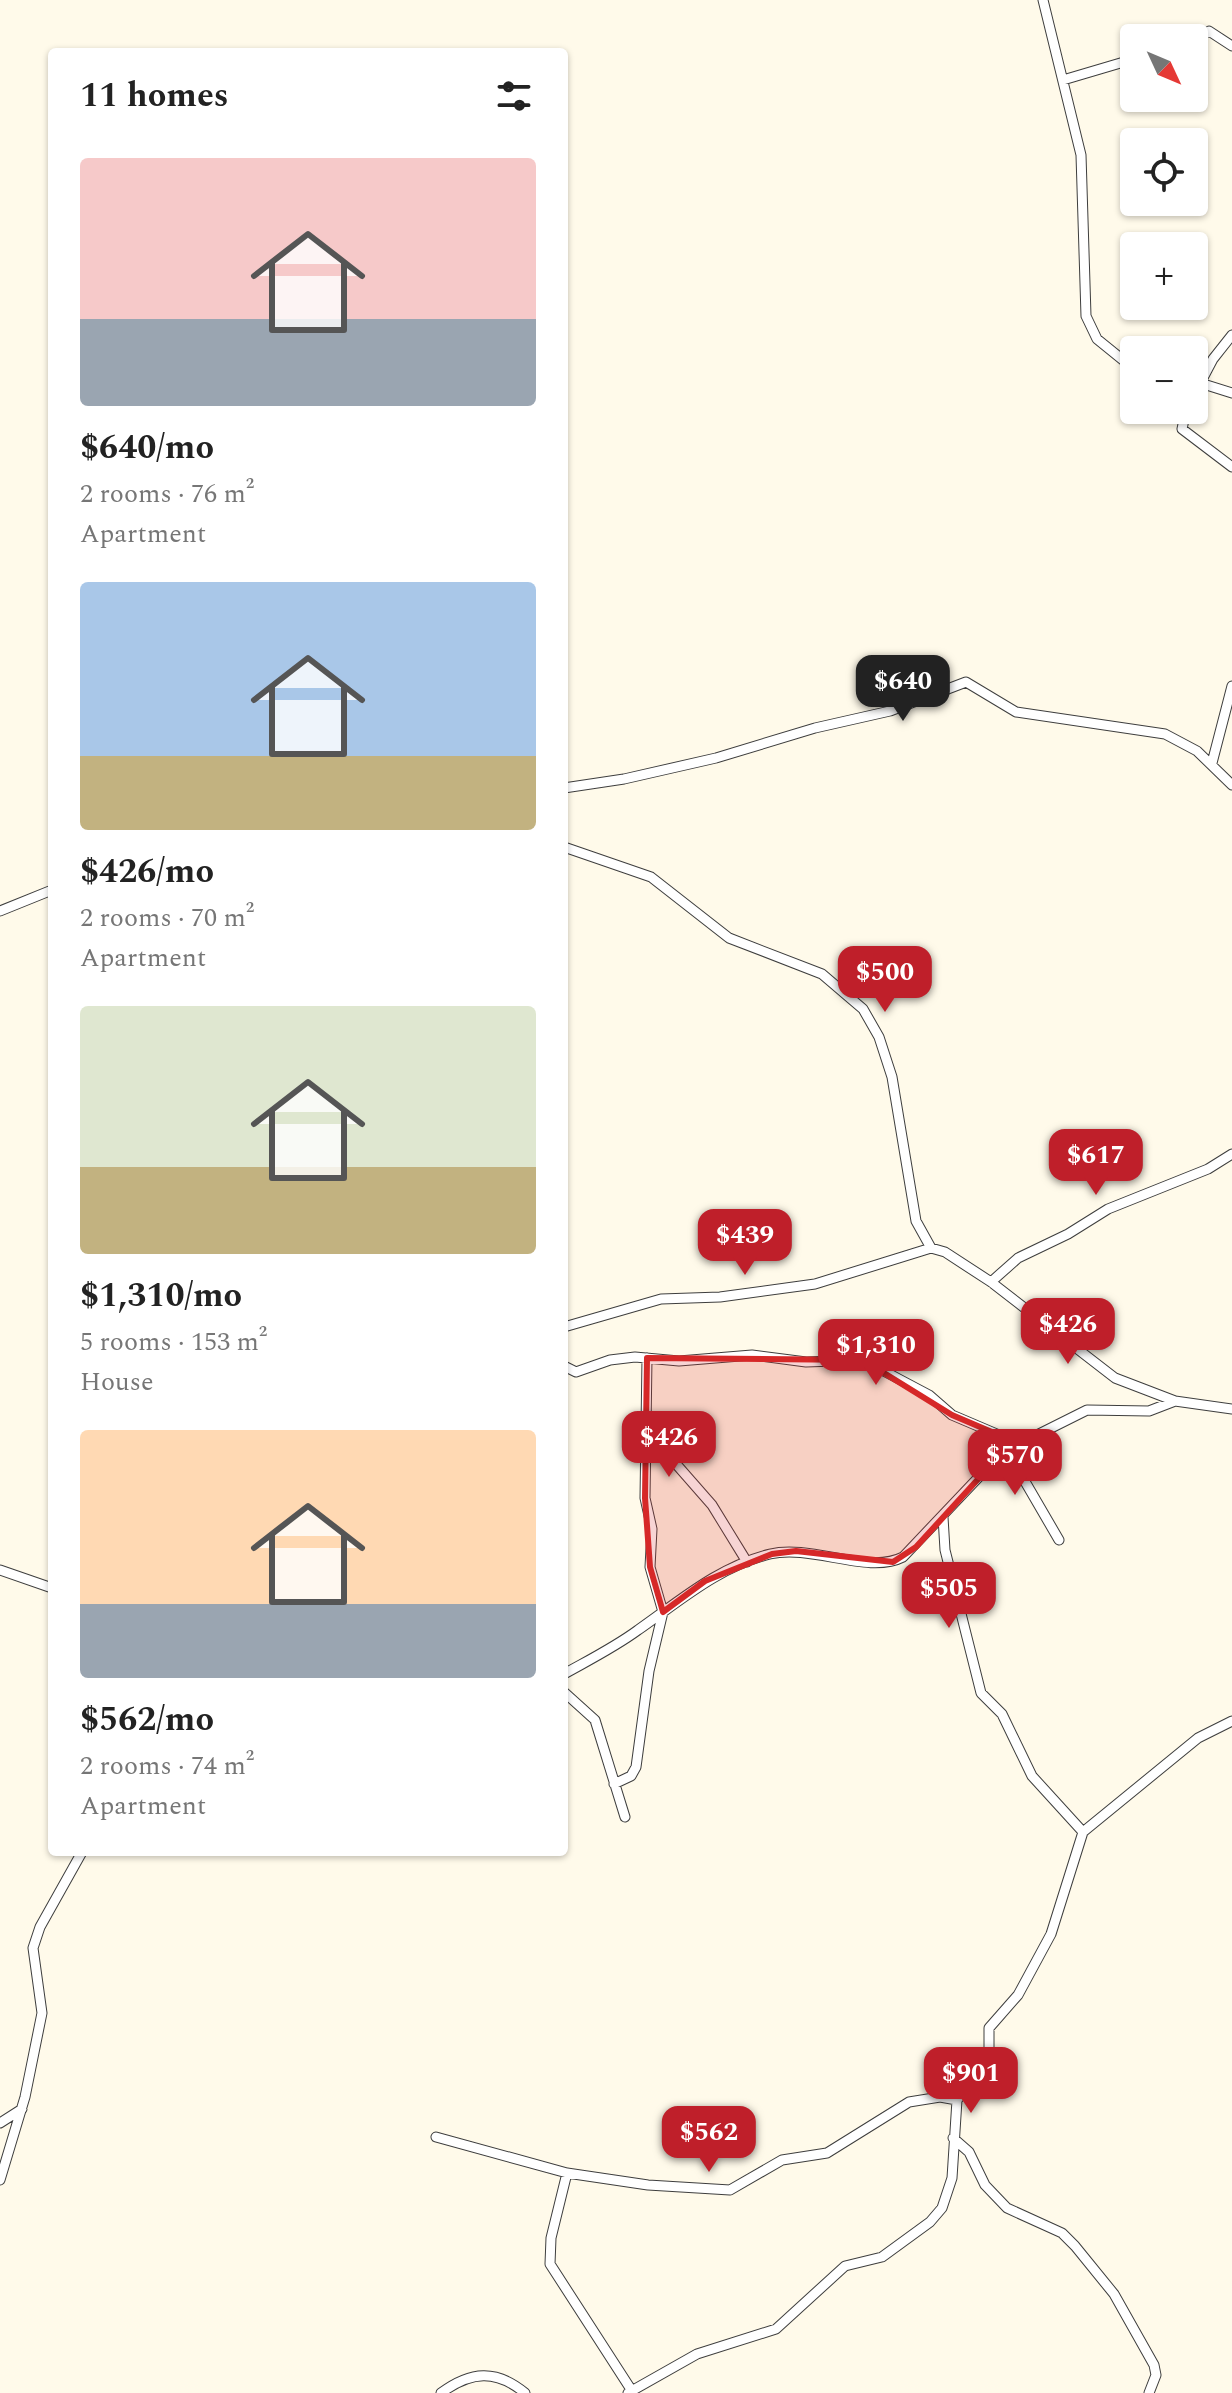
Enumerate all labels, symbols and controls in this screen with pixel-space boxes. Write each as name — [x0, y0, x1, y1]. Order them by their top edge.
north arrow — [1120, 24, 1208, 112]
map controls — [1120, 24, 1208, 424]
text: 11 homes — [80, 70, 229, 122]
icon: filters — [492, 74, 536, 118]
button: locate — [1120, 128, 1208, 216]
icon: home — [236, 210, 380, 354]
button: + — [1120, 232, 1208, 320]
button: − — [1120, 336, 1208, 424]
text: $640/mo — [80, 422, 214, 474]
text: 2 rooms · 76 m² — [80, 474, 254, 514]
text: Apartment — [80, 514, 206, 554]
icon: home — [236, 634, 380, 778]
pin: $640 — [856, 655, 950, 723]
text: $640 — [874, 661, 932, 701]
text: $426/mo — [80, 846, 214, 898]
text: 2 rooms · 70 m² — [80, 898, 254, 938]
text: Apartment — [80, 938, 206, 978]
pin: $500 — [838, 946, 932, 1014]
text: $500 — [856, 952, 914, 992]
icon: home — [236, 1058, 380, 1202]
pin: $617 — [1049, 1129, 1143, 1197]
text: $617 — [1067, 1135, 1125, 1175]
pin: $439 — [698, 1209, 792, 1277]
text: $439 — [716, 1215, 774, 1255]
text: $1,310/mo — [80, 1270, 242, 1322]
pin: $426 — [1021, 1298, 1115, 1366]
text: $426 — [1039, 1304, 1097, 1344]
pin: $1,310 — [811, 1319, 941, 1387]
text: 5 rooms · 153 m² — [80, 1322, 267, 1362]
text: $1,310 — [836, 1325, 916, 1365]
text: House — [80, 1362, 154, 1402]
pin: $426 — [622, 1411, 716, 1479]
text: $426 — [640, 1417, 698, 1457]
pin: $570 — [968, 1429, 1062, 1497]
text: $570 — [986, 1435, 1044, 1475]
icon: home — [236, 1482, 380, 1626]
pin: $505 — [902, 1562, 996, 1630]
text: $505 — [920, 1568, 978, 1608]
text: $562/mo — [80, 1694, 214, 1746]
text: 2 rooms · 74 m² — [80, 1746, 254, 1786]
text: Apartment — [80, 1786, 206, 1826]
pin: $901 — [924, 2047, 1018, 2115]
text: $901 — [942, 2053, 1000, 2093]
pin: $562 — [662, 2106, 756, 2174]
text: $562 — [680, 2112, 738, 2152]

